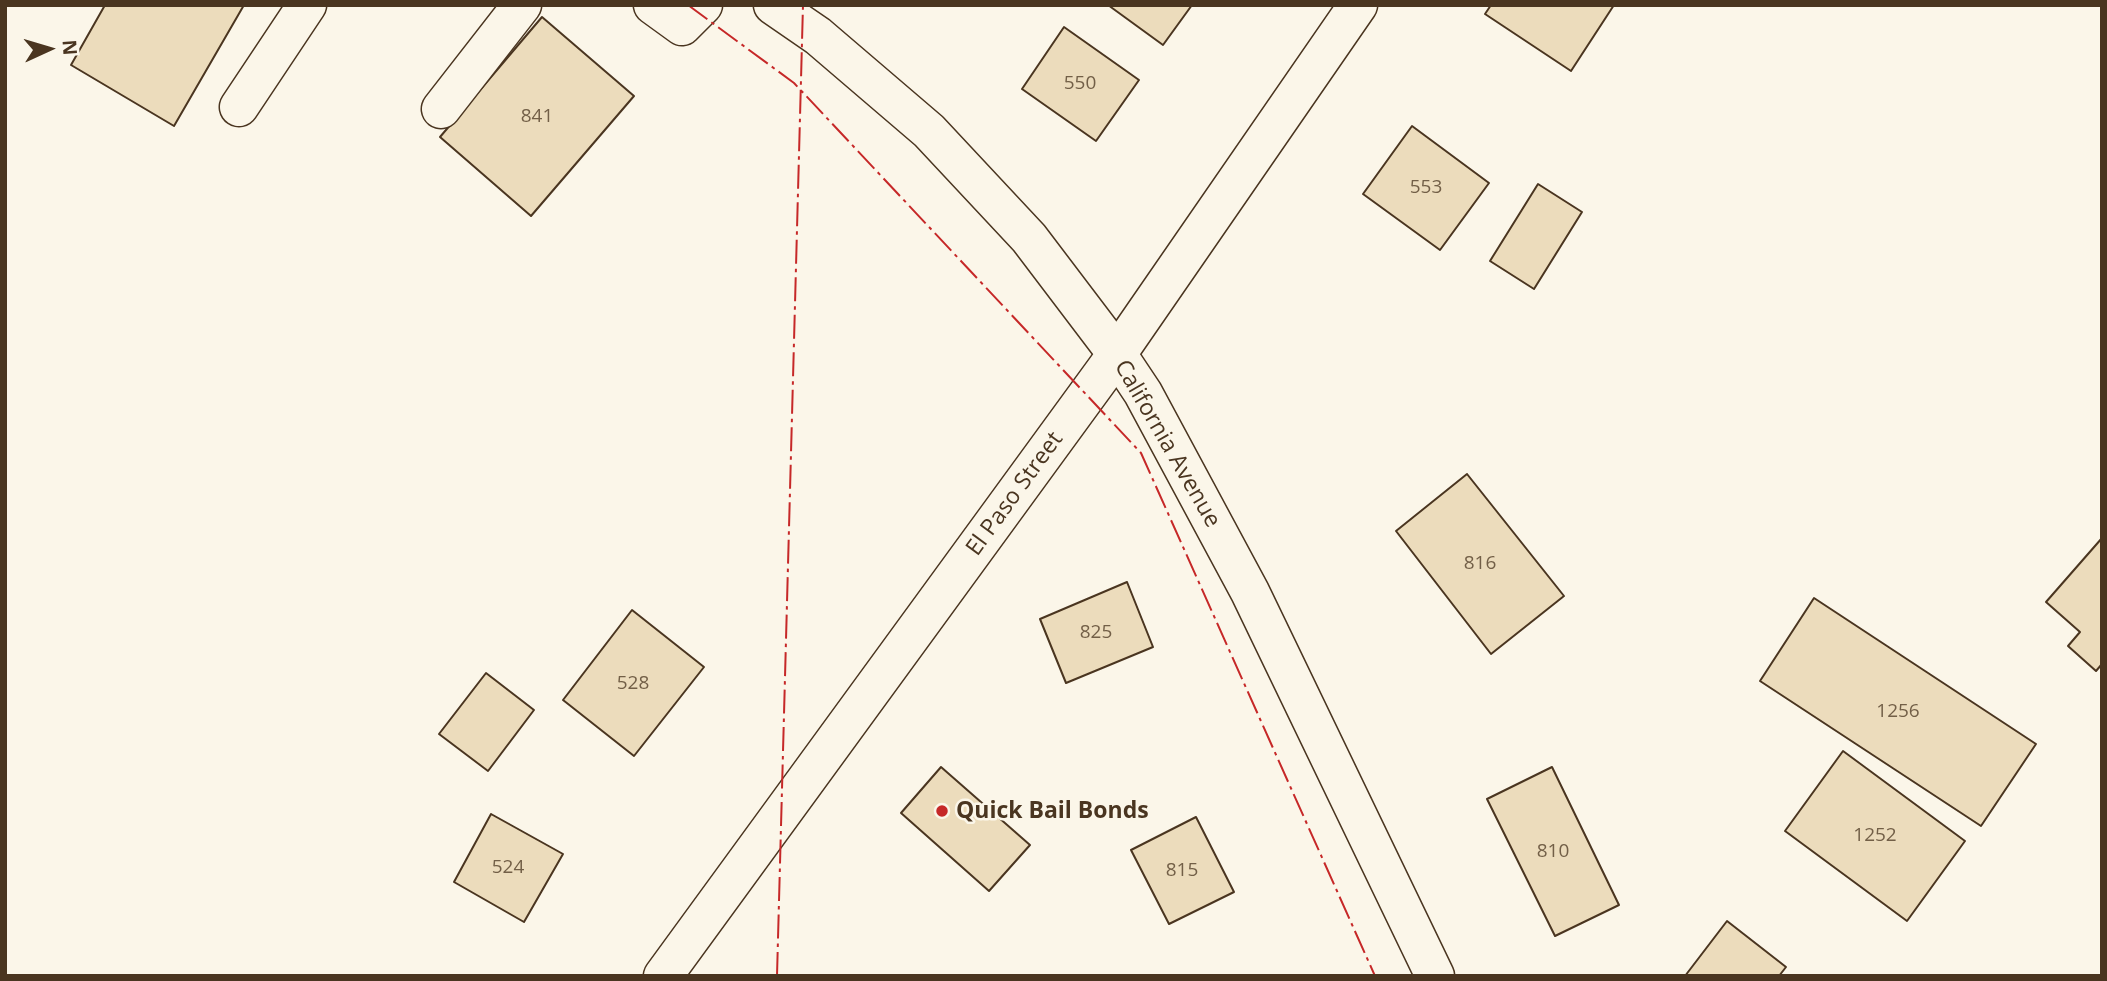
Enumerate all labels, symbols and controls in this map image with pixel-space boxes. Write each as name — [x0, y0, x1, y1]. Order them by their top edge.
north arrow — [14, 14, 84, 84]
text: N — [56, 39, 83, 56]
house number: 550 — [1064, 73, 1096, 95]
house number: 841 — [521, 106, 553, 128]
house number: 553 — [1410, 177, 1442, 199]
street label: California Avenue — [1108, 355, 1226, 533]
street label: El Paso Street — [961, 427, 1069, 561]
house number: 816 — [1464, 553, 1496, 575]
house number: 825 — [1080, 622, 1112, 644]
house number: 528 — [617, 673, 649, 695]
house number: 1256 — [1876, 701, 1920, 723]
place label: Quick Bail Bonds — [956, 797, 1149, 825]
marker: Quick Bail Bonds — [934, 803, 950, 819]
house number: 1252 — [1853, 825, 1897, 847]
house number: 810 — [1537, 841, 1569, 863]
house number: 524 — [492, 857, 524, 879]
house number: 815 — [1166, 860, 1198, 882]

